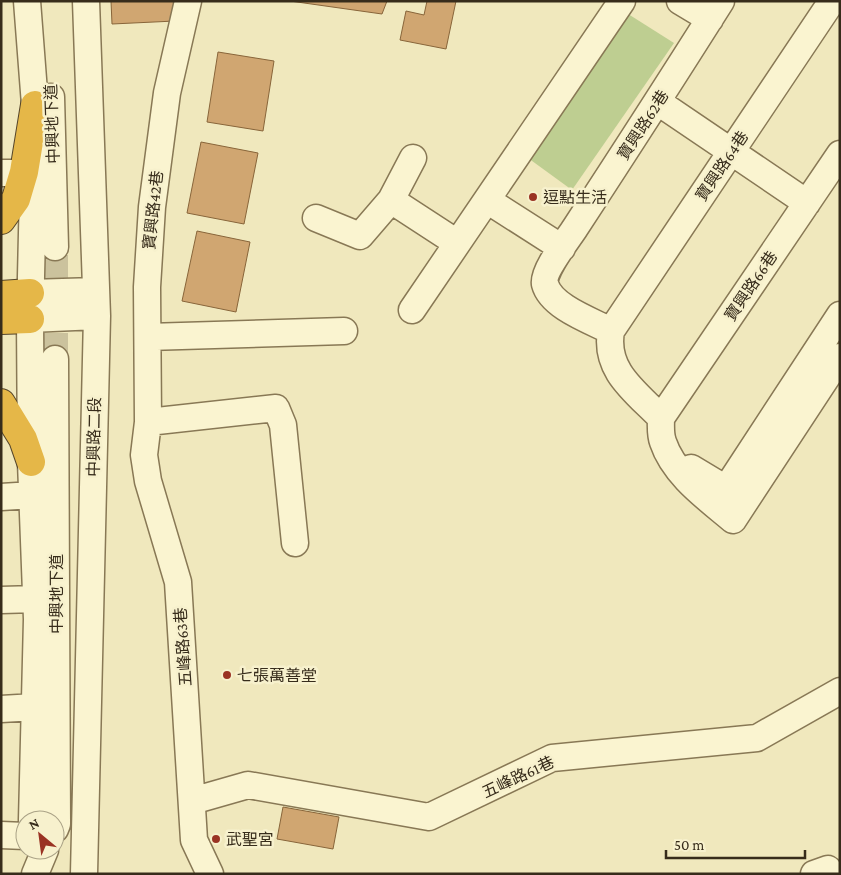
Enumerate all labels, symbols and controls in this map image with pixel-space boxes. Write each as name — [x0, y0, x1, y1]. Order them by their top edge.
street label: 中興地下道 — [42, 84, 62, 164]
street label: 寶興路62巷 — [613, 87, 672, 163]
street label: 寶興路64巷 — [692, 127, 752, 204]
street label: 寶興路42巷 — [139, 169, 166, 250]
place label: 逗點生活 — [543, 189, 607, 206]
marker: 逗點生活 — [527, 191, 539, 203]
street label: 寶興路66巷 — [721, 247, 780, 324]
street label: 中興路二段 — [85, 397, 103, 477]
street label: 中興地下道 — [48, 554, 65, 634]
street label: 五峰路63巷 — [172, 607, 194, 687]
place label: 七張萬善堂 — [237, 667, 317, 684]
marker: 七張萬善堂 — [221, 669, 233, 681]
street label: 五峰路61巷 — [479, 753, 557, 801]
north arrow — [15, 810, 65, 860]
text: N — [26, 814, 42, 833]
scale bar — [666, 828, 805, 860]
place label: 武聖宮 — [226, 831, 274, 848]
marker: 武聖宮 — [210, 833, 222, 845]
text: 50 m — [674, 837, 704, 853]

